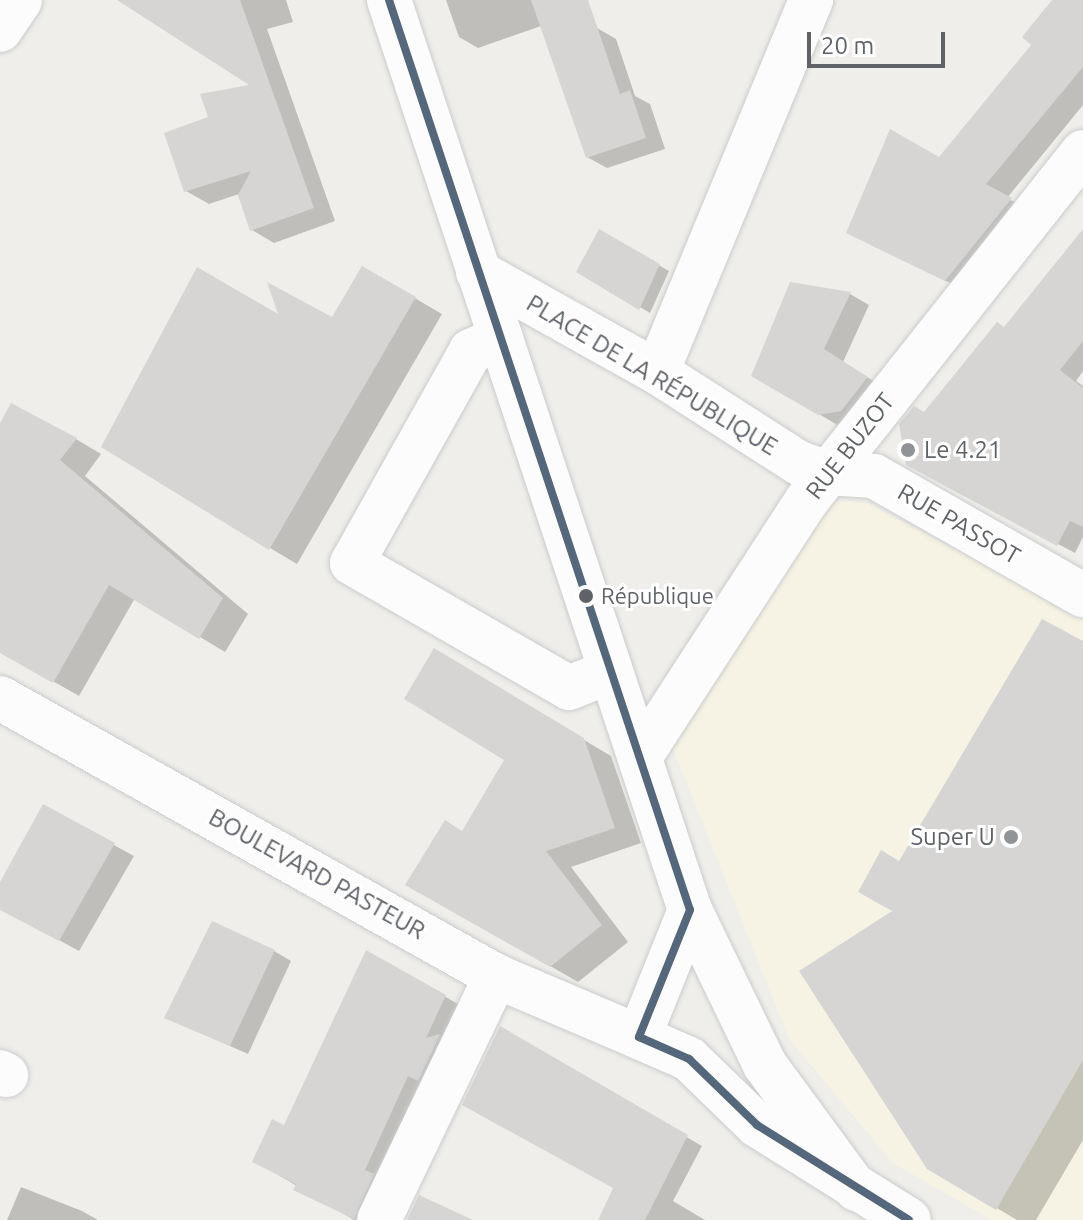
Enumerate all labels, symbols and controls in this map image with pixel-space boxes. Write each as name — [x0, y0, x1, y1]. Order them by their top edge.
scale bar — [811, 16, 949, 66]
text: 20 m — [821, 32, 874, 59]
street label: PLACE DE LA RÉPUBLIQUE — [521, 289, 783, 461]
street label: RUE BUZOT — [800, 387, 900, 505]
place label: Le 4.21 — [924, 436, 1001, 464]
marker: Le 4.21 — [899, 441, 917, 459]
street label: RUE PASSOT — [893, 477, 1025, 571]
place label: République — [601, 583, 714, 609]
marker: République — [578, 588, 594, 604]
street label: BOULEVARD PASTEUR — [204, 803, 430, 945]
place label: Super U — [910, 823, 995, 851]
marker: Super U — [1002, 828, 1020, 846]

